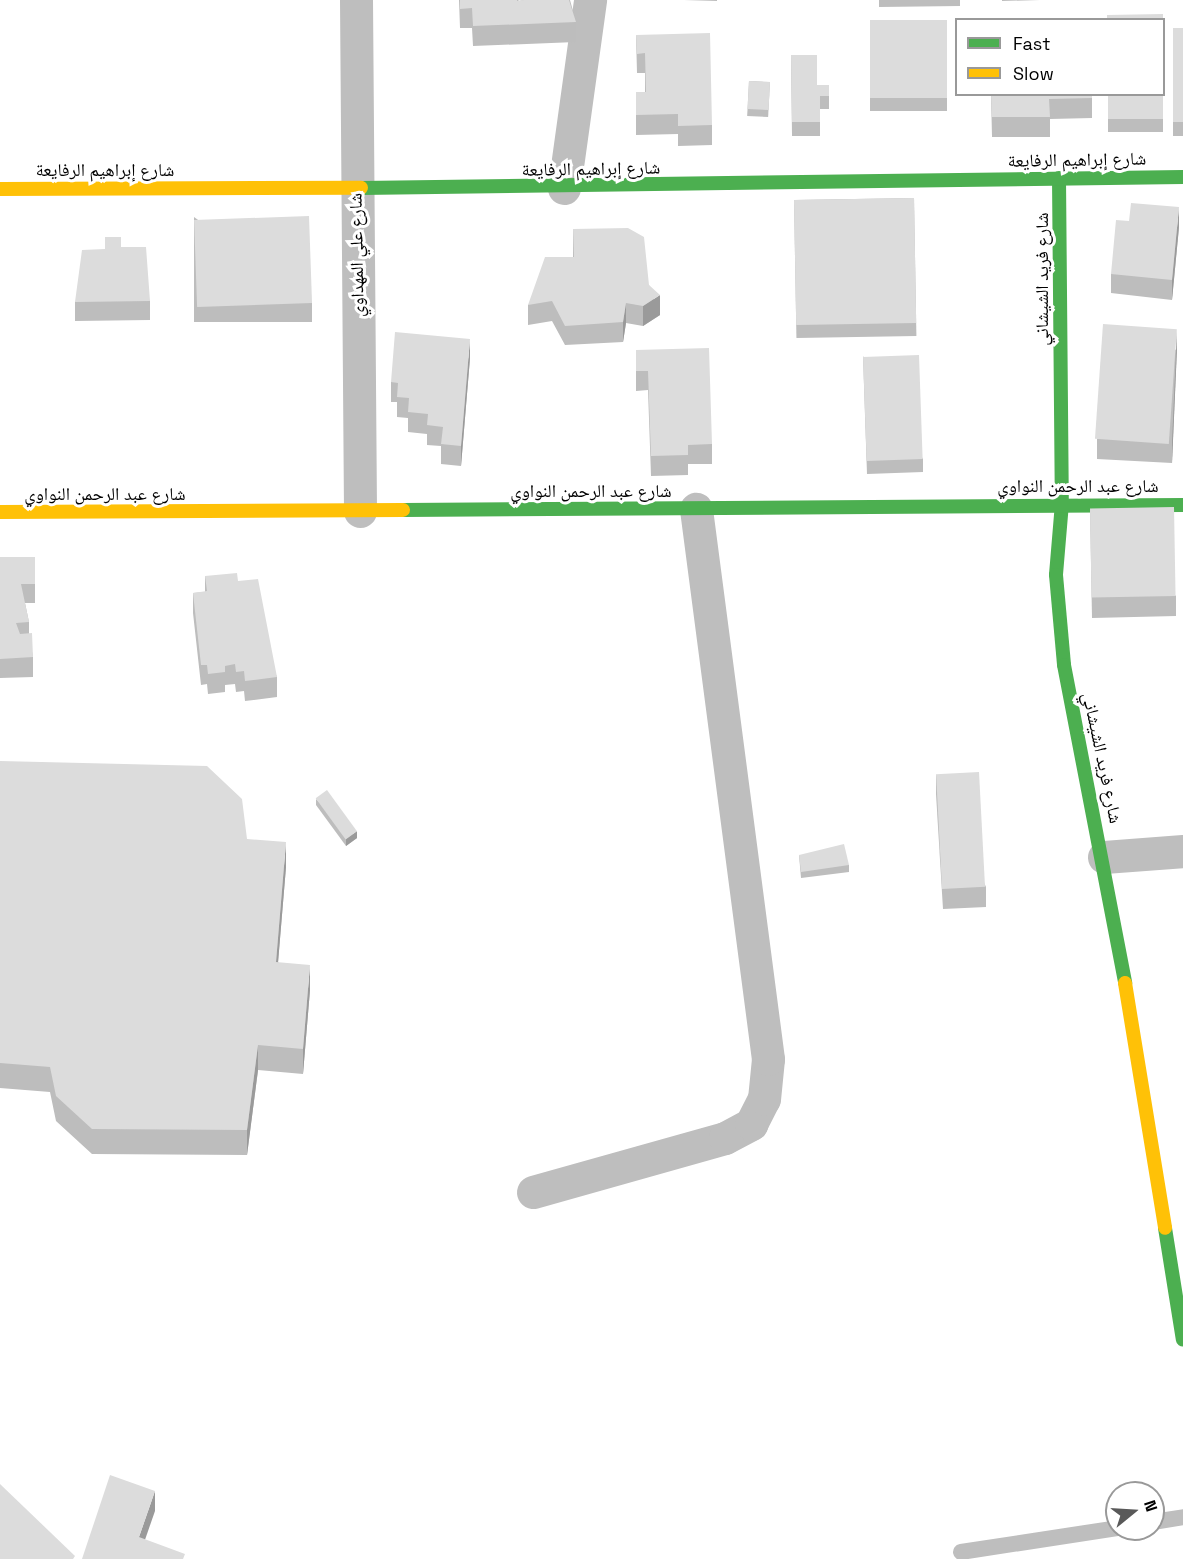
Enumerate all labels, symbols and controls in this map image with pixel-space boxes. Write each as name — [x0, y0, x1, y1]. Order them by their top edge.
legend — [955, 18, 1165, 96]
text: Fast — [1013, 32, 1050, 55]
text: Slow — [1013, 62, 1054, 85]
street label: شارع إبراهيم الرفايعة — [1008, 148, 1146, 172]
street label: شارع إبراهيم الرفايعة — [522, 157, 660, 181]
street label: شارع إبراهيم الرفايعة — [36, 159, 174, 181]
street label: شارع علي المهداوي — [345, 193, 369, 317]
street label: شارع فريد الشيشاني — [1031, 212, 1053, 346]
street label: شارع عبد الرحمن النواوي — [997, 475, 1159, 497]
street label: شارع عبد الرحمن النواوي — [510, 480, 672, 502]
street label: شارع عبد الرحمن النواوي — [24, 483, 186, 505]
street label: شارع فريد الشيشاني — [1078, 691, 1126, 825]
north arrow — [1105, 1481, 1165, 1541]
text: N — [1139, 1498, 1162, 1514]

